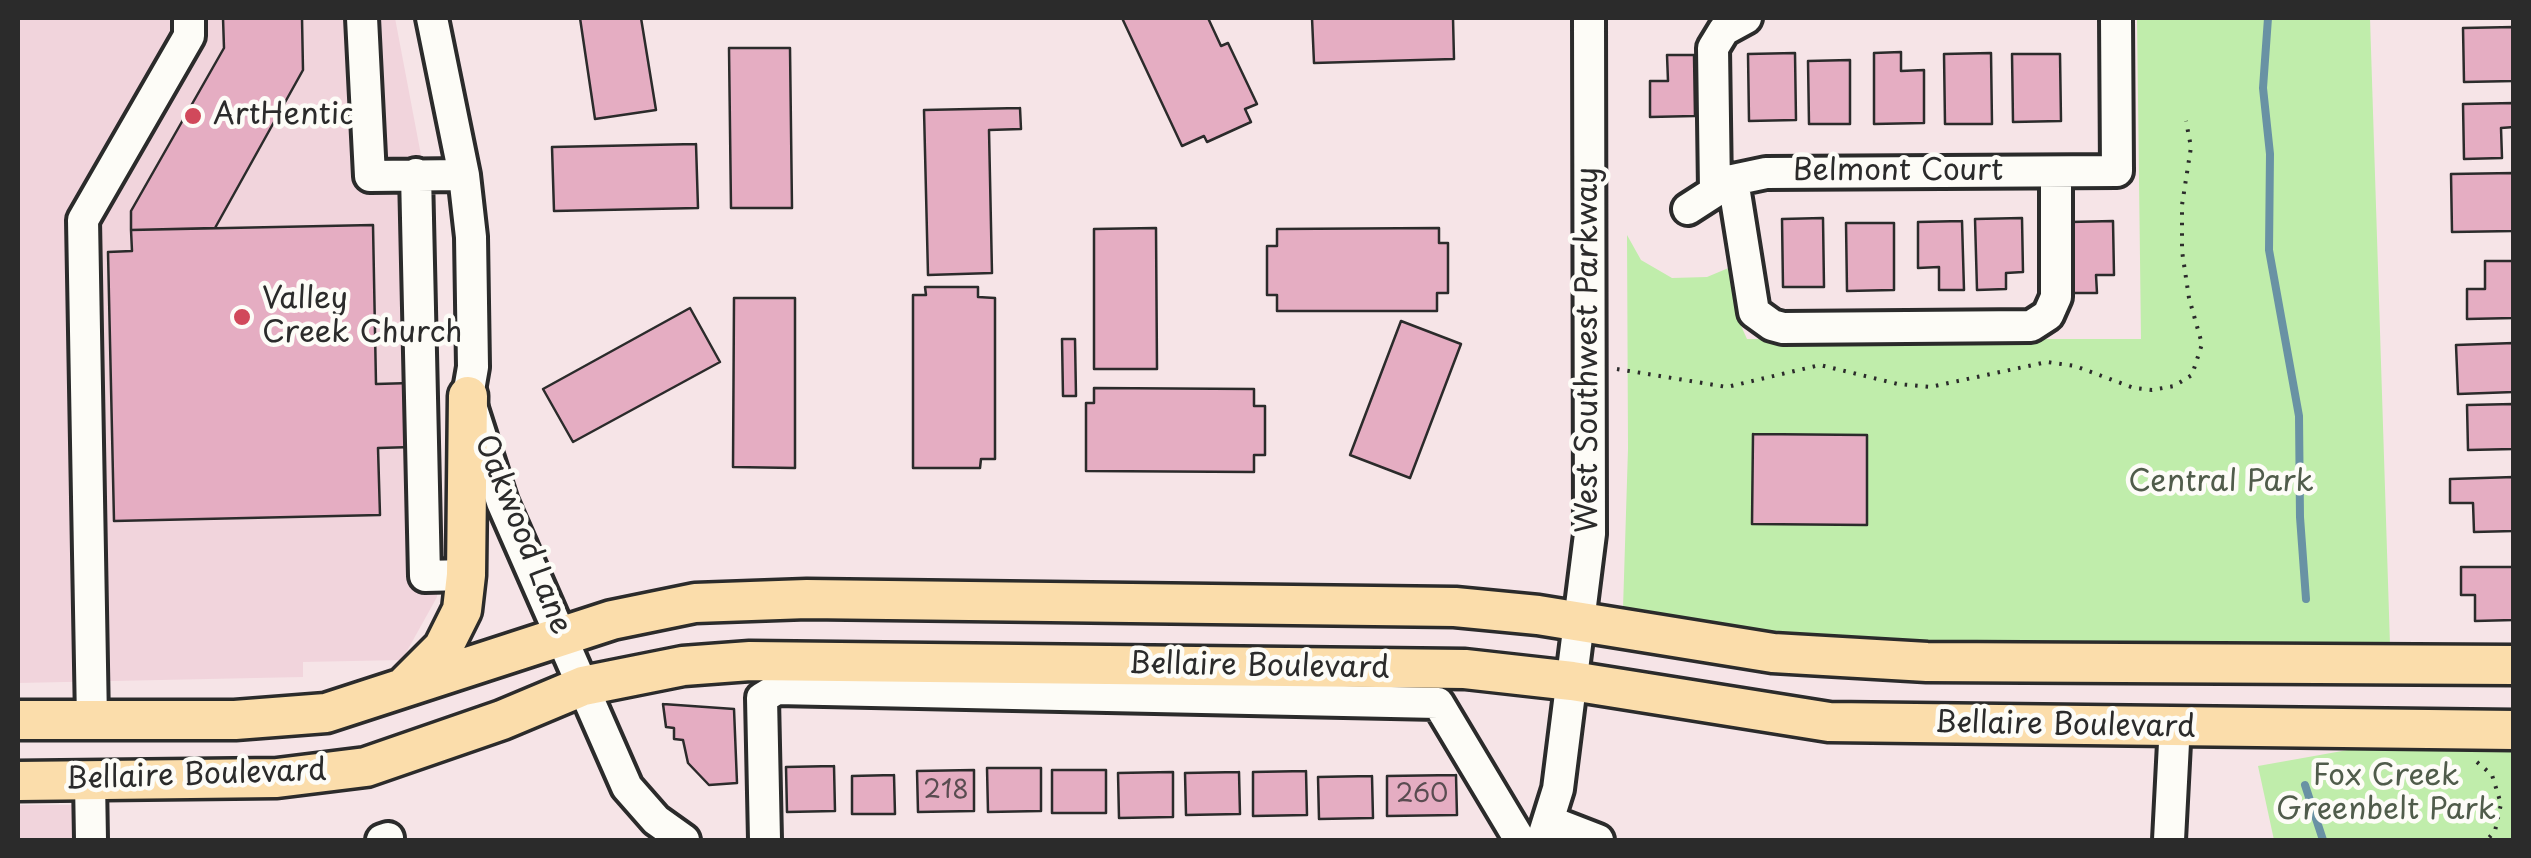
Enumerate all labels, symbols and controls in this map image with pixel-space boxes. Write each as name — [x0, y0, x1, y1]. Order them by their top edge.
place label: ArtHentic — [213, 98, 353, 134]
marker: ArtHentic — [182, 105, 204, 127]
street label: Belmont Court — [1793, 154, 2003, 190]
street label: West Southwest Parkway — [1571, 167, 1607, 533]
place label: Valley Creek Church — [262, 282, 463, 352]
marker: Valley Creek Church — [231, 306, 253, 328]
street label: Oakwood Lane — [466, 430, 578, 640]
park label: Central Park — [2128, 465, 2314, 501]
street label: Bellaire Boulevard — [1128, 647, 1390, 687]
street label: Bellaire Boulevard — [1934, 706, 2196, 746]
street label: Bellaire Boulevard — [65, 753, 327, 799]
park label: Fox Creek Greenbelt Park — [2276, 759, 2496, 830]
house number: 218 — [923, 776, 969, 806]
house number: 260 — [1396, 780, 1448, 810]

